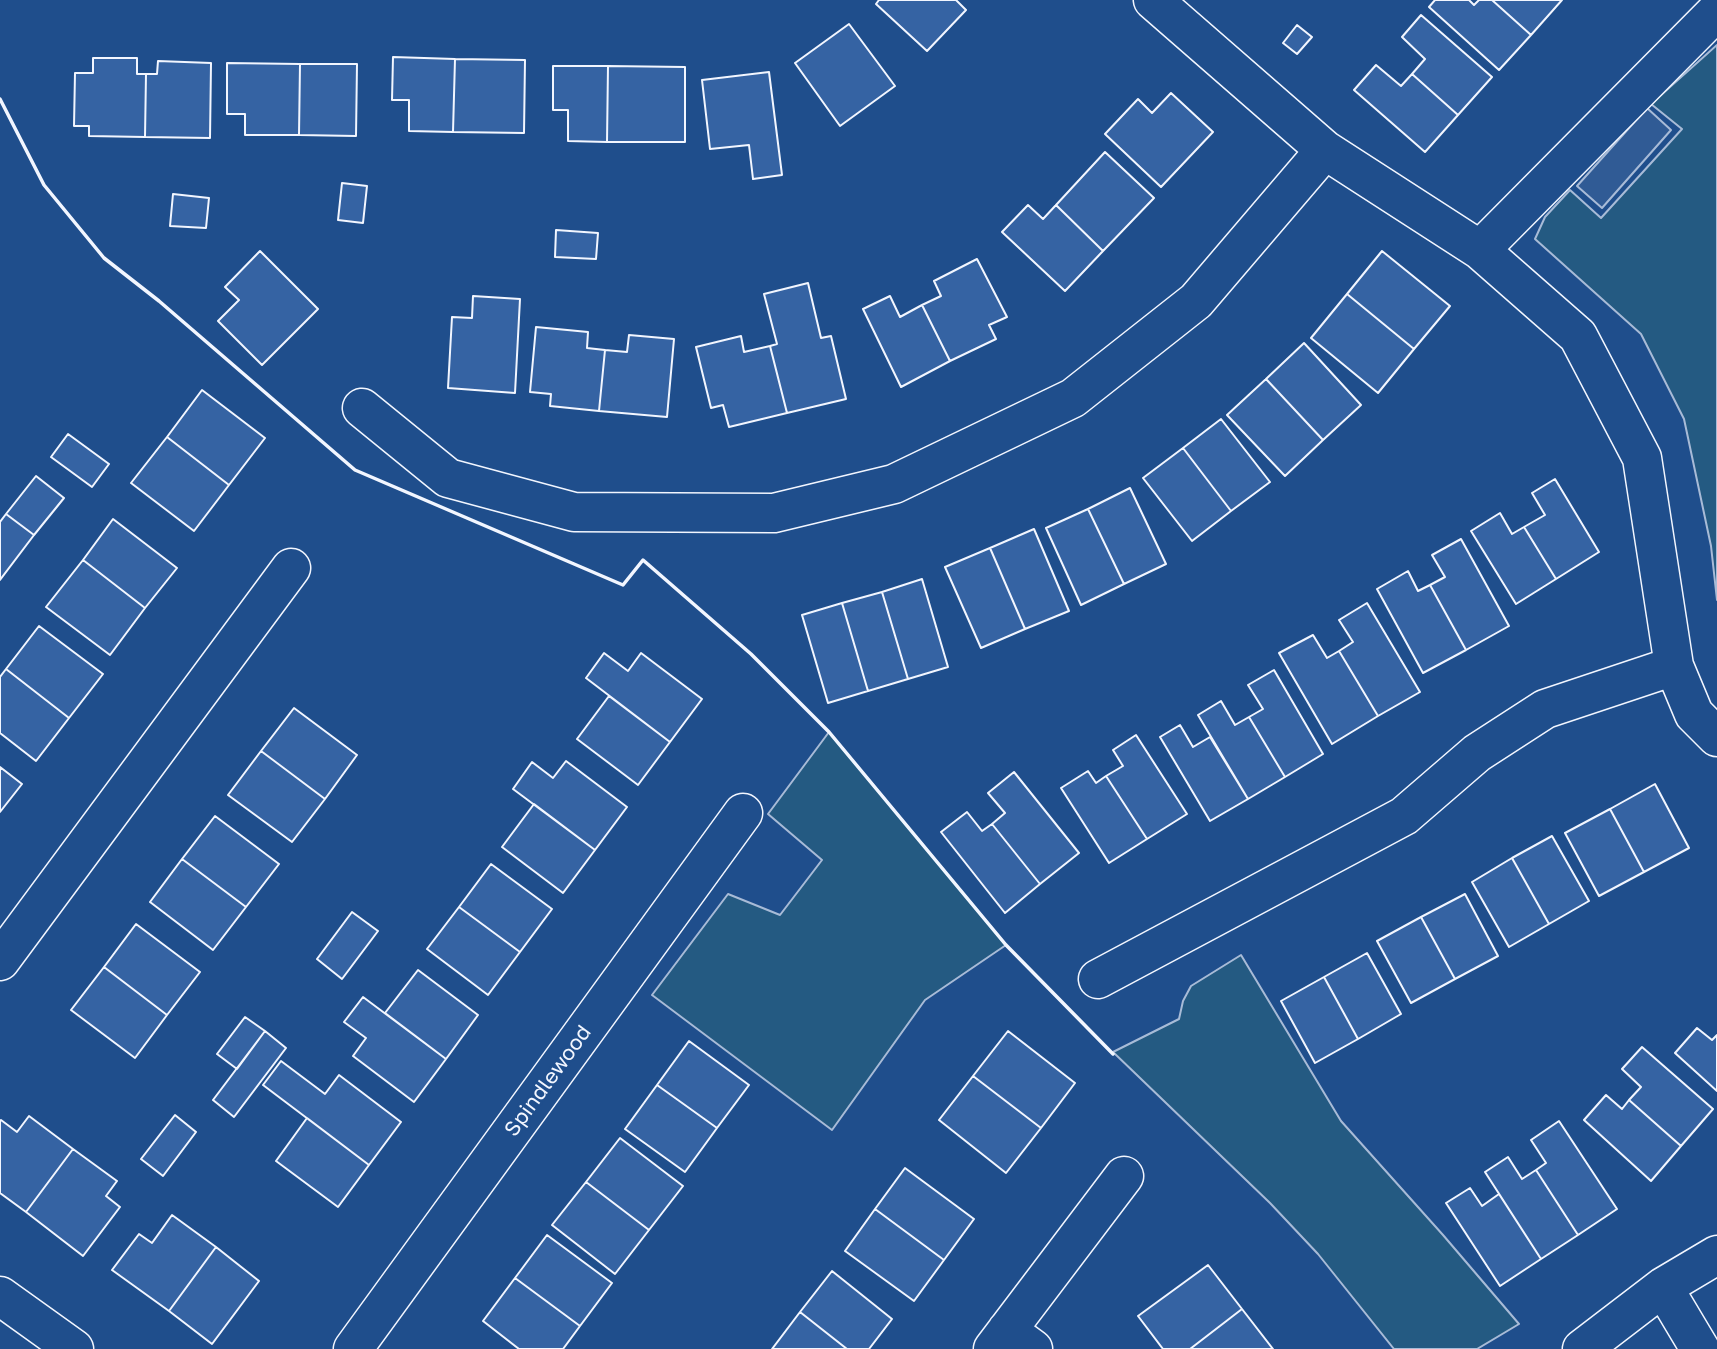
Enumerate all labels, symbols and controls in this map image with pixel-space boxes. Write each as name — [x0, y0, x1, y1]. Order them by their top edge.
street label: Spindlewood — [499, 1021, 597, 1141]

